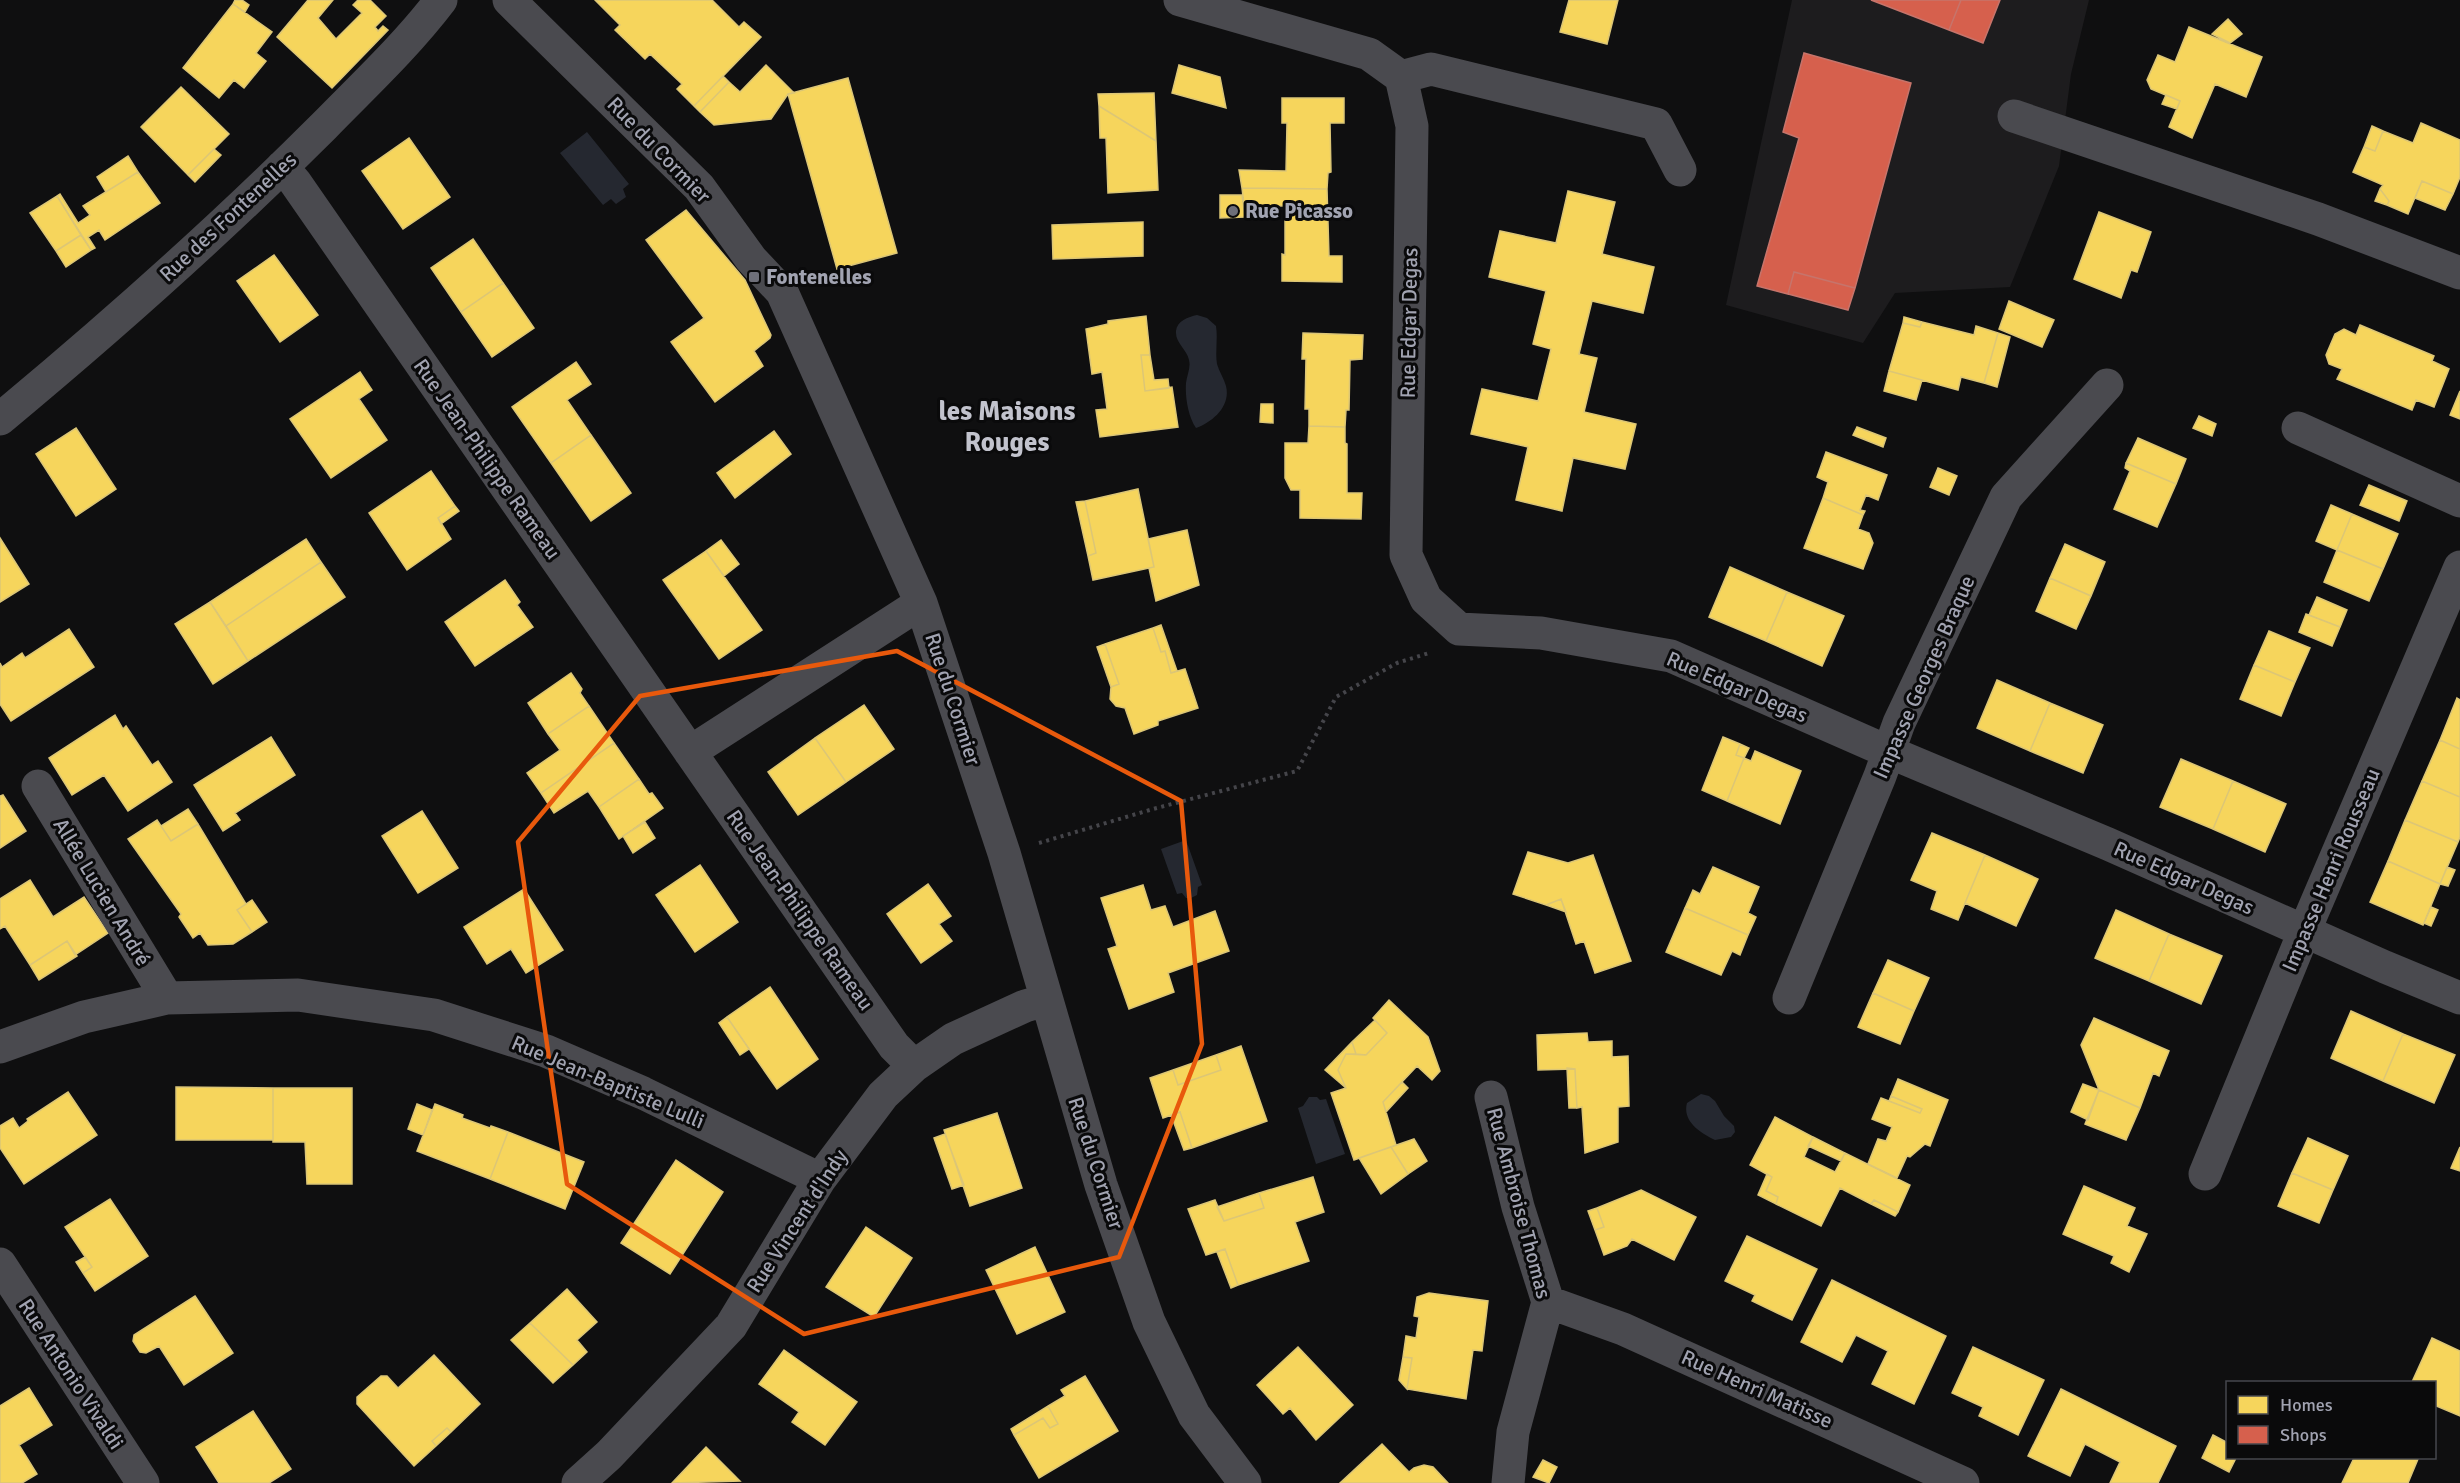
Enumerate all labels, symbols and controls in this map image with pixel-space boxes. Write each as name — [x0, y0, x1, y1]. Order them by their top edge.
street label: Rue du Cormier — [602, 91, 716, 209]
street label: Rue des Fontenelles — [154, 147, 302, 287]
place label: Rue Picasso — [1245, 198, 1353, 224]
marker: Rue Picasso — [1226, 204, 1240, 218]
street label: Rue Edgar Degas — [1395, 247, 1423, 399]
place label: Fontenelles — [766, 264, 871, 290]
marker: Fontenelles — [747, 270, 761, 284]
street label: Rue Jean-Philippe Rameau — [408, 354, 566, 564]
district label: les Maisons Rouges — [939, 395, 1075, 459]
street label: Impasse Georges Braque — [1867, 571, 1981, 783]
street label: Rue du Cormier — [919, 629, 987, 769]
street label: Rue Edgar Degas — [1663, 646, 1811, 728]
street label: Impasse Henri Rousseau — [2276, 764, 2386, 976]
street label: Rue Jean-Philippe Rameau — [721, 805, 879, 1015]
street label: Allée Lucien André — [48, 813, 156, 971]
street label: Rue Edgar Degas — [2110, 835, 2258, 921]
street label: Rue Jean-Baptiste Lulli — [508, 1030, 708, 1134]
street label: Rue du Cormier — [1062, 1093, 1130, 1233]
street label: Rue Ambroise Thomas — [1481, 1105, 1557, 1301]
street label: Rue Vincent d'Indy — [741, 1144, 853, 1298]
street label: Rue Antonio Vivaldi — [13, 1294, 129, 1454]
street label: Rue Henri Matisse — [1677, 1344, 1837, 1434]
legend — [2226, 1381, 2436, 1459]
text: Homes — [2280, 1394, 2333, 1416]
text: Shops — [2280, 1424, 2327, 1446]

